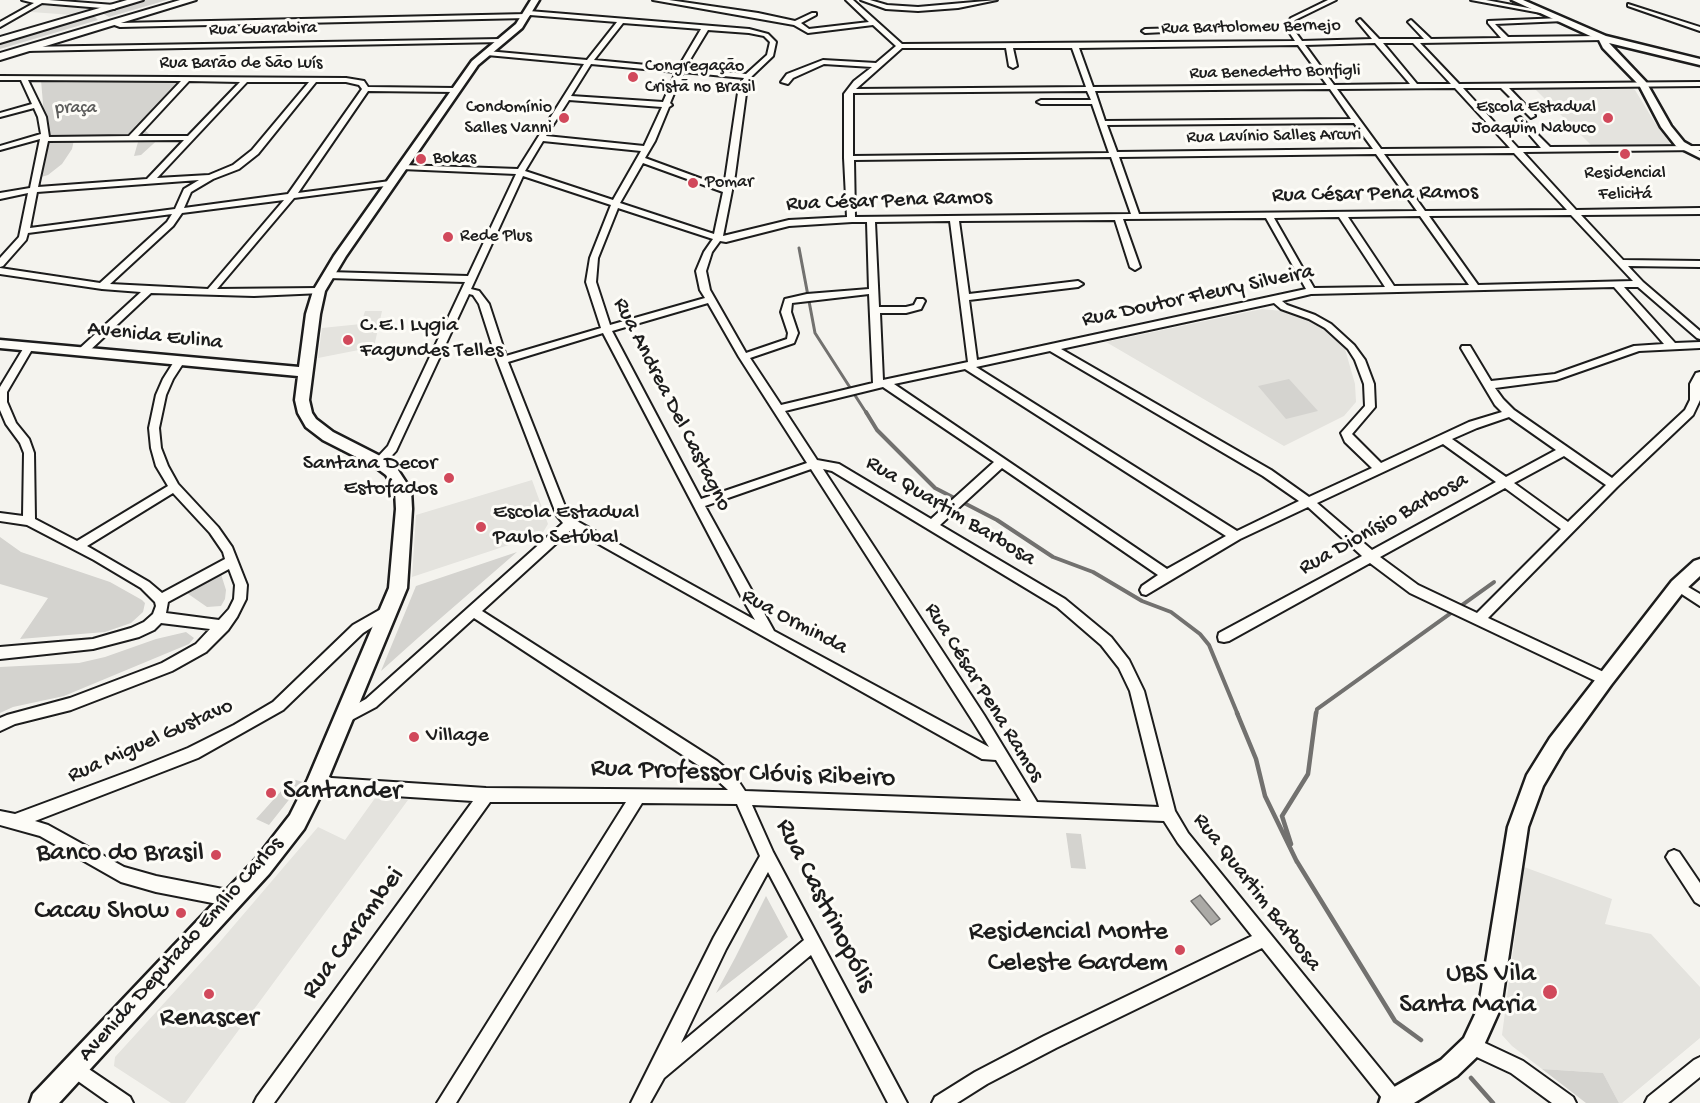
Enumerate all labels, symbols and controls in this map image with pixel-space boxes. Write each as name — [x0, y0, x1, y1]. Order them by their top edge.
street label: Rua Bartolomeu Bernejo — [1161, 16, 1341, 40]
street label: Rua Guarabira — [209, 18, 317, 42]
street label: Rua Barão de São Luís — [160, 53, 322, 75]
place label: Congregação Cristã no Brasil — [645, 56, 755, 98]
street label: Rua Benedetto Bonfigli — [1189, 61, 1361, 85]
marker: Congregação Cristã no Brasil — [626, 70, 640, 84]
place label: Condomínio Salles Vanni — [465, 97, 552, 140]
place label: Escola Estadual Joaquim Nabuco — [1472, 97, 1596, 140]
park label: praça — [55, 98, 97, 120]
marker: Condomínio Salles Vanni — [557, 111, 571, 125]
marker: Escola Estadual Joaquim Nabuco — [1601, 111, 1615, 125]
street label: Rua Lavínio Salles Arcuri — [1186, 125, 1362, 149]
marker: Residencial Felicitá — [1618, 147, 1632, 161]
place label: Bokas — [433, 148, 476, 170]
marker: Bokas — [414, 152, 428, 166]
place label: Residencial Felicitá — [1584, 163, 1666, 206]
place label: Pomar — [705, 172, 753, 194]
marker: Pomar — [686, 176, 700, 190]
street label: Rua César Pena Ramos — [1272, 180, 1478, 210]
street label: Rua César Pena Ramos — [786, 185, 992, 219]
place label: Rede Plus — [460, 226, 532, 248]
marker: Rede Plus — [441, 230, 455, 244]
street label: Rua Doutor Fleury Silveira — [1080, 260, 1316, 334]
street label: Rua Andrea Del Castagno — [606, 294, 736, 516]
place label: C.E.I Lygia Fagundes Telles — [360, 314, 503, 366]
street label: Avenida Eulina — [86, 317, 224, 357]
marker: C.E.I Lygia Fagundes Telles — [341, 333, 355, 347]
street label: Rua Quartim Barbosa — [860, 451, 1040, 573]
place label: Santana Decor Estofados — [303, 452, 437, 504]
street label: Rua Dionísio Barbosa — [1295, 468, 1473, 582]
marker: Santana Decor Estofados — [442, 471, 456, 485]
place label: Escola Estadual Paulo Setúbal — [493, 501, 639, 552]
marker: Escola Estadual Paulo Setúbal — [474, 520, 488, 534]
street label: Rua Orminda — [736, 584, 852, 662]
street label: Rua César Pena Ramos — [917, 599, 1049, 787]
street label: Rua Miguel Gustavo — [64, 694, 238, 790]
place label: Village — [426, 724, 489, 750]
marker: Village — [407, 730, 421, 744]
street label: Rua Professor Clóvis Ribeiro — [590, 753, 896, 797]
place label: Santander — [283, 777, 401, 809]
marker: Santander — [264, 786, 278, 800]
street label: Rua Quartim Barbosa — [1186, 809, 1326, 977]
street label: Rua Castrinopólis — [766, 814, 882, 998]
street label: Avenida Deputado Emílio Carlos — [74, 832, 290, 1068]
place label: Banco do Brasil — [36, 839, 204, 871]
marker: Banco do Brasil — [209, 848, 223, 862]
street label: Rua Carambei — [295, 862, 413, 1006]
place label: Cacau Show — [34, 897, 169, 929]
marker: Cacau Show — [174, 906, 188, 920]
place label: Residencial Monte Celeste Gardem — [969, 918, 1168, 981]
marker: Residencial Monte Celeste Gardem — [1173, 943, 1187, 957]
place label: UBS Vila Santa Maria — [1399, 960, 1536, 1023]
marker: UBS Vila Santa Maria — [1541, 983, 1559, 1001]
marker: Renascer — [202, 987, 216, 1001]
place label: Renascer — [160, 1004, 258, 1036]

